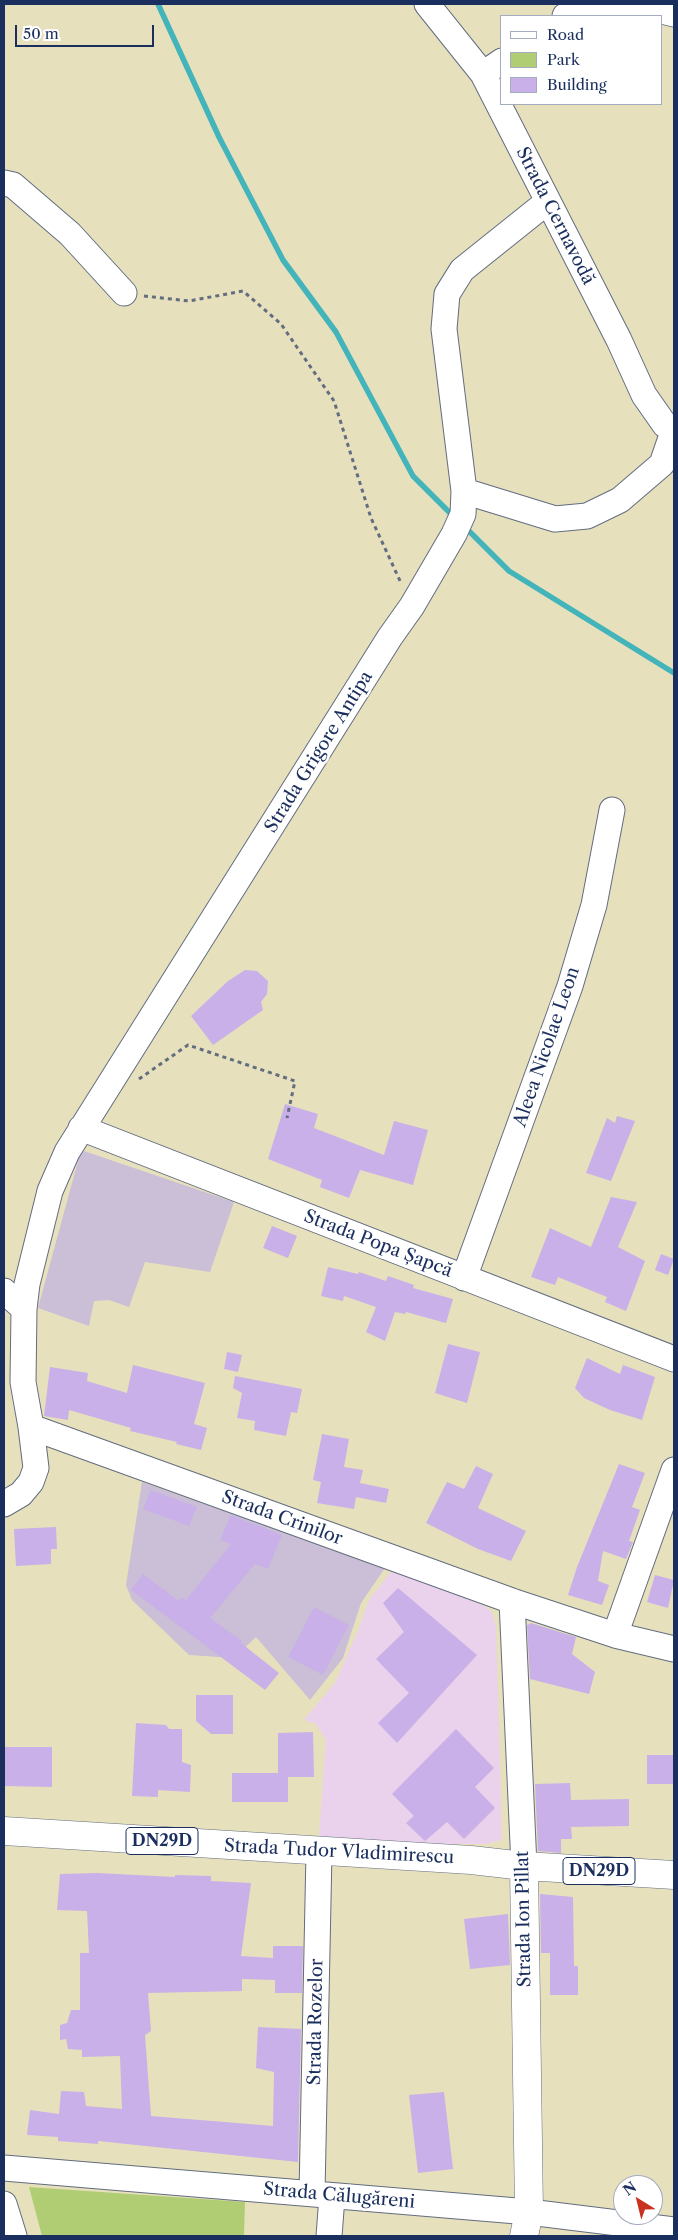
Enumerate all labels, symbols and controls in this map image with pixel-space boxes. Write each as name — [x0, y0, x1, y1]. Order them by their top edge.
scale bar — [18, 15, 156, 47]
legend — [500, 15, 663, 105]
text: 50 m — [23, 24, 59, 43]
text: Road — [547, 25, 584, 44]
text: Park — [547, 50, 580, 69]
text: Building — [547, 75, 607, 94]
street label: Strada Cernavodă — [511, 143, 599, 289]
street label: Strada Grigore Antipa — [260, 667, 378, 837]
street label: Aleea Nicolae Leon — [509, 964, 585, 1130]
street label: Strada Popa Șapcă — [301, 1206, 455, 1282]
street label: Strada Crinilor — [219, 1486, 345, 1550]
road number: DN29D — [126, 1828, 198, 1854]
street label: Strada Tudor Vladimirescu — [223, 1835, 455, 1869]
street label: Strada Ion Pillat — [512, 1850, 536, 1988]
road number: DN29D — [563, 1858, 635, 1884]
street label: Strada Rozelor — [304, 1958, 328, 2086]
north arrow — [613, 2175, 663, 2225]
text: N — [620, 2178, 640, 2200]
street label: Strada Călugăreni — [262, 2179, 416, 2213]

